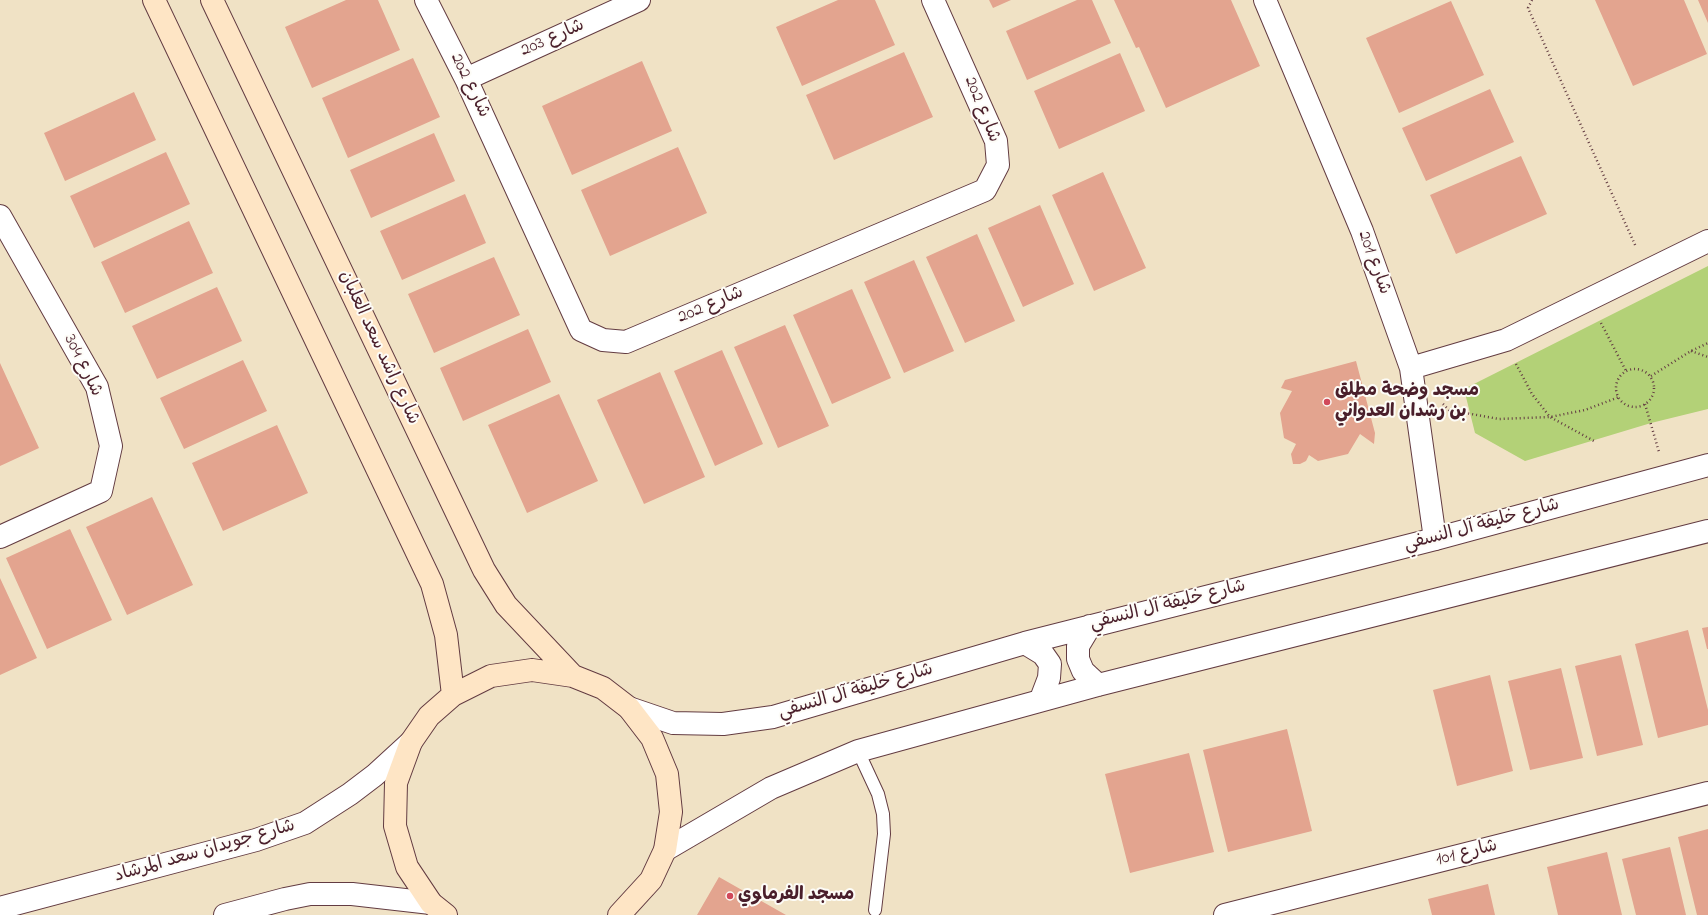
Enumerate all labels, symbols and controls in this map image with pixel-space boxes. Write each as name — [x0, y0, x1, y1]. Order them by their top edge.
street label: شارع 203 — [518, 15, 588, 63]
street label: شارع 202 — [444, 50, 494, 122]
street label: شارع 202 — [958, 74, 1004, 146]
street label: شارع 201 — [1352, 228, 1394, 298]
street label: شارع راشد سعد العلبان — [333, 268, 423, 428]
street label: شارع 202 — [675, 283, 747, 329]
street label: شارع 304 — [58, 332, 106, 400]
place label: مسجد وضحة مطلق بن رشدان العدواني — [1335, 381, 1479, 424]
marker: مسجد وضحة مطلق بن رشدان العدواني — [1322, 397, 1332, 407]
street label: شارع خليفة آل النسفي — [1402, 495, 1562, 557]
street label: شارع خليفة آل النسفي — [1088, 576, 1248, 636]
street label: شارع خليفة آل النسفي — [776, 660, 936, 724]
street label: شارع جويدان سعد المرشاد — [112, 816, 298, 888]
street label: شارع 101 — [1434, 836, 1500, 872]
place label: مسجد الفرماوي — [738, 885, 854, 907]
marker: مسجد الفرماوي — [725, 891, 735, 901]

